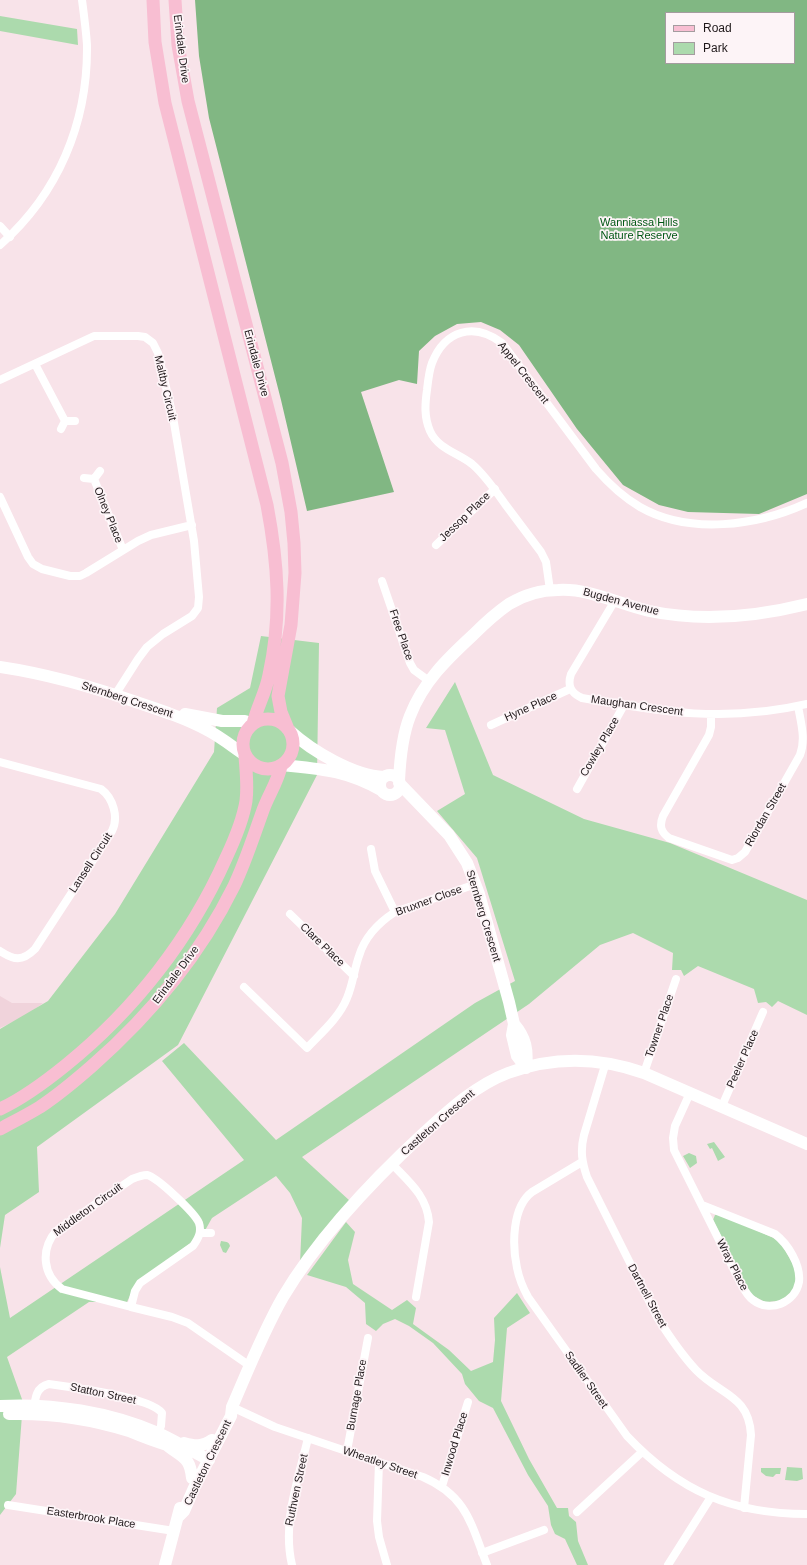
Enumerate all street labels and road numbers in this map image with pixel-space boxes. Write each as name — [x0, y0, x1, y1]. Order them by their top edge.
street label: Erindale Drive — [170, 14, 192, 84]
street label: Erindale Drive — [241, 328, 271, 398]
street label: Appel Crescent — [495, 339, 551, 407]
street label: Maltby Circuit — [151, 354, 179, 422]
street label: Olney Place — [91, 485, 125, 545]
street label: Jessop Place — [437, 490, 493, 544]
street label: Bugden Avenue — [582, 586, 660, 618]
street label: Free Place — [386, 608, 416, 662]
street label: Sternberg Crescent — [80, 679, 174, 721]
street label: Hyne Place — [503, 690, 559, 724]
street label: Maughan Crescent — [590, 693, 684, 719]
street label: Cowley Place — [578, 715, 622, 779]
street label: Riordan Street — [743, 781, 789, 849]
street label: Lansell Circuit — [67, 830, 115, 896]
street label: Sternberg Crescent — [463, 868, 503, 964]
street label: Bruxner Close — [394, 883, 464, 919]
street label: Clare Place — [297, 921, 347, 969]
street label: Erindale Drive — [150, 943, 202, 1007]
street label: Towner Place — [643, 993, 677, 1059]
street label: Peeler Place — [724, 1028, 762, 1090]
street label: Castleton Crescent — [398, 1087, 478, 1159]
street label: Middleton Circuit — [51, 1181, 125, 1239]
street label: Wray Place — [713, 1237, 751, 1293]
street label: Dartnell Street — [625, 1262, 669, 1330]
street label: Sadlier Street — [561, 1349, 611, 1411]
street label: Burnage Place — [344, 1358, 370, 1432]
street label: Statton Street — [69, 1381, 137, 1407]
street label: Inwood Place — [439, 1410, 471, 1478]
street label: Castleton Crescent — [182, 1418, 234, 1508]
street label: Wheatley Street — [341, 1444, 419, 1482]
street label: Ruthven Street — [283, 1453, 311, 1527]
street label: Easterbrook Place — [46, 1504, 136, 1532]

